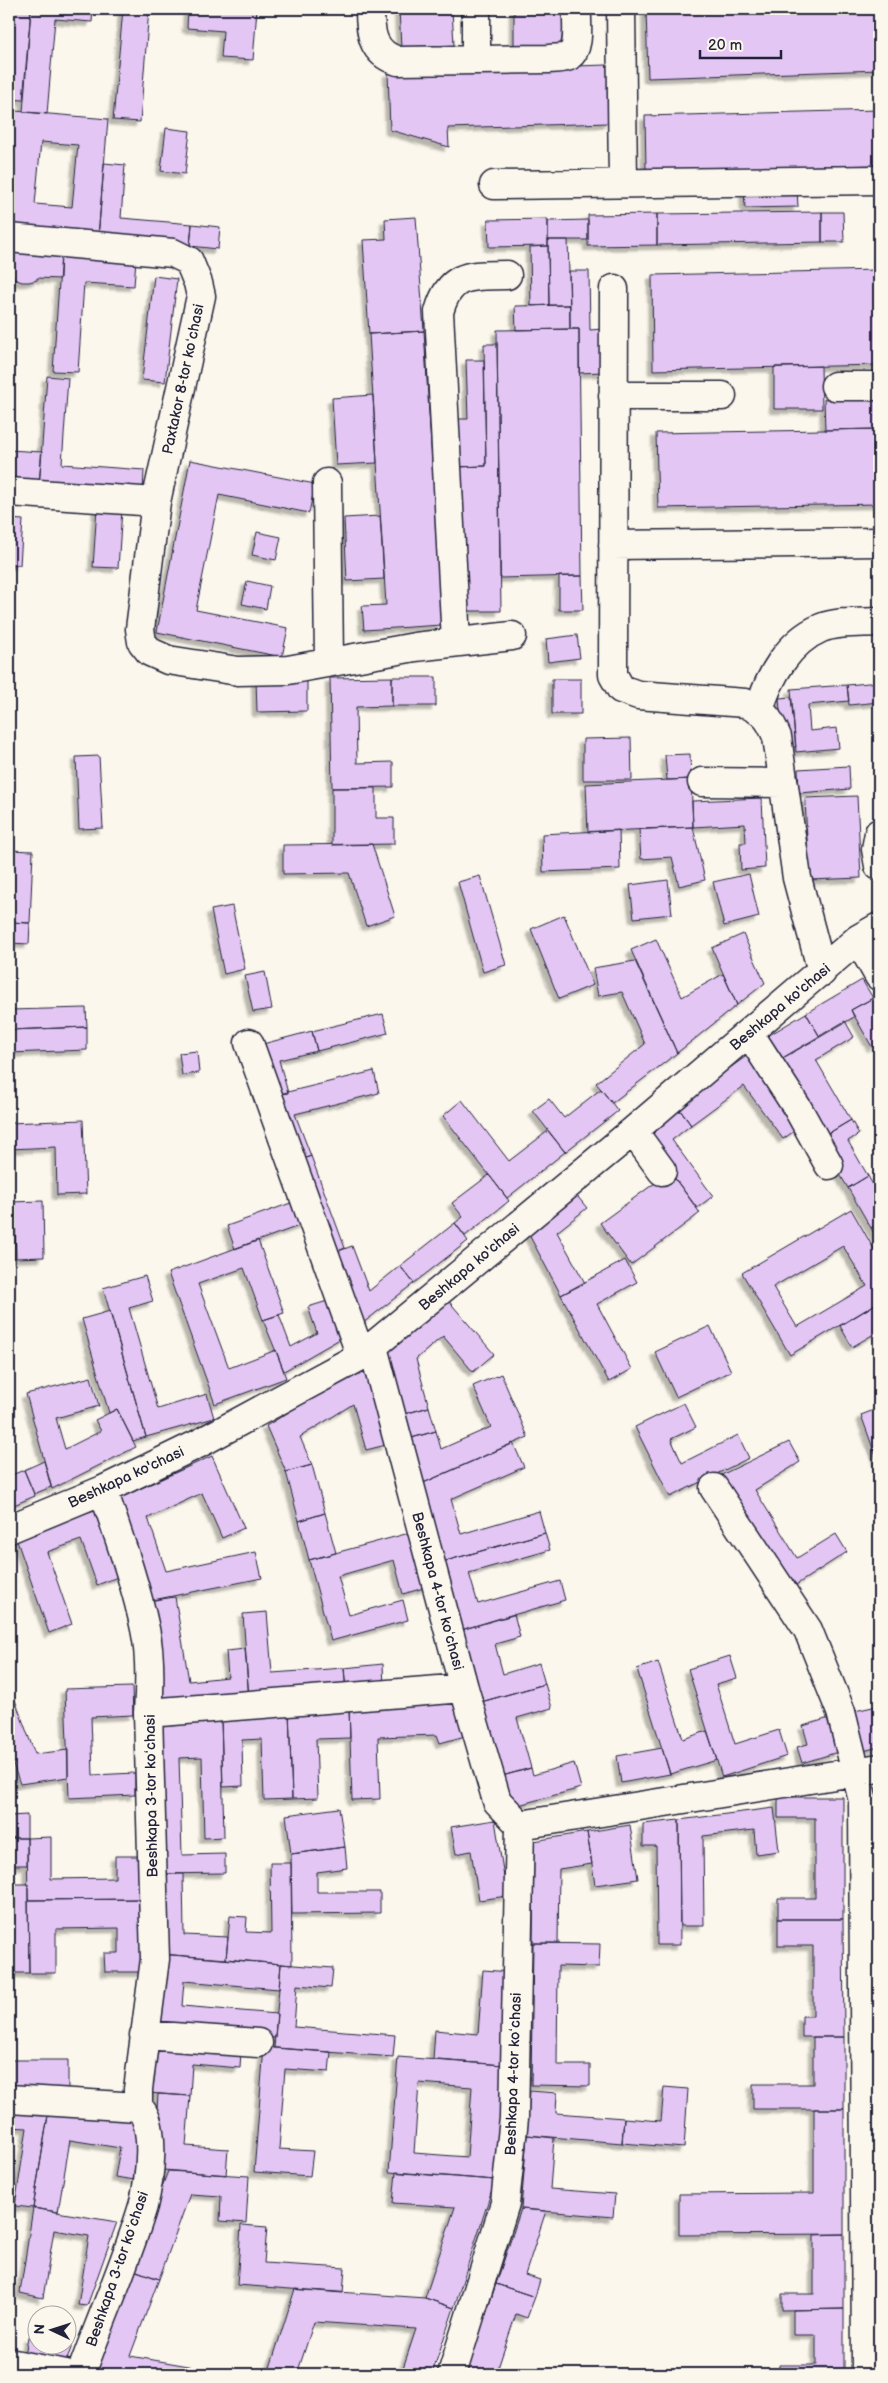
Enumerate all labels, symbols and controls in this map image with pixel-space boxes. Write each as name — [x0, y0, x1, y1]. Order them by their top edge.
scale bar — [700, 28, 782, 60]
text: 20 m — [708, 36, 742, 55]
street label: Paxtakor 8-tor koʻchasi — [158, 302, 209, 456]
street label: Beshkapa ko'chasi — [726, 960, 835, 1055]
street label: Beshkapa ko'chasi — [415, 1220, 524, 1315]
street label: Beshkapa ko'chasi — [65, 1442, 187, 1513]
street label: Beshkapa 4-tor koʻchasi — [407, 1510, 468, 1672]
street label: Beshkapa 3-tor koʻchasi — [141, 1714, 162, 1878]
street label: Beshkapa 4-tor koʻchasi — [501, 1992, 526, 2156]
street label: Beshkapa 3-tor koʻchasi — [82, 2189, 153, 2349]
north arrow — [28, 2306, 78, 2356]
text: N — [31, 2323, 48, 2335]

